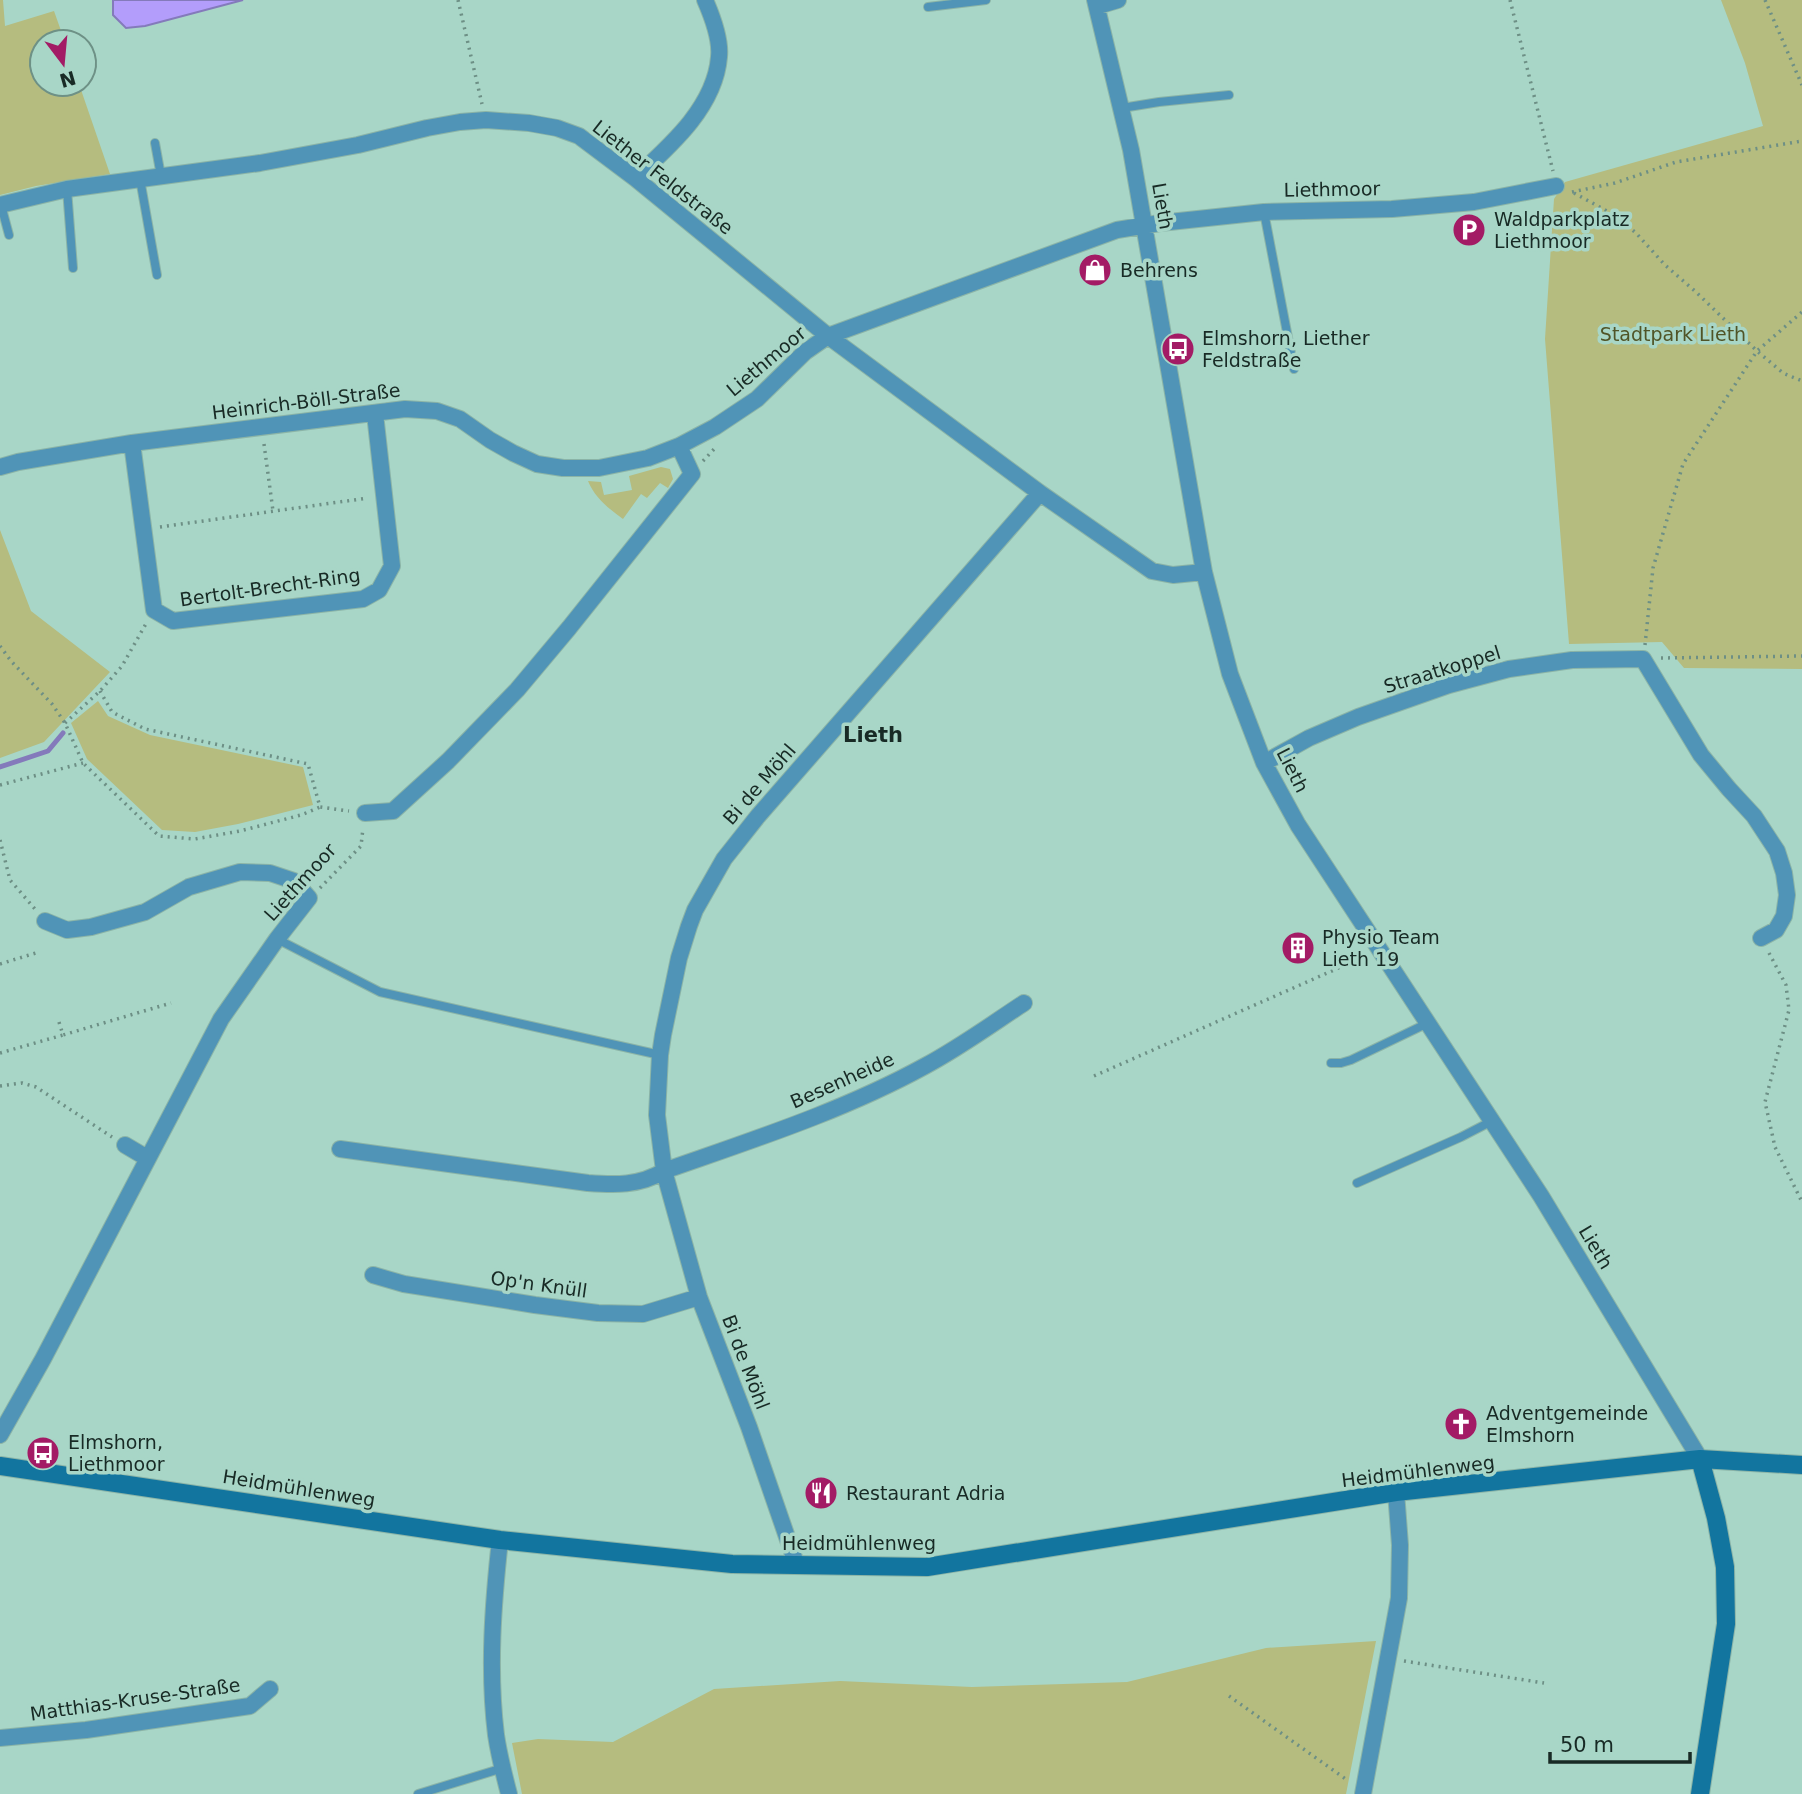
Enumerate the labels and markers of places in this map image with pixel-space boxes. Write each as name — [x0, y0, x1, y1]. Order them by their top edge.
place label: Waldparkplatz Liethmoor — [1494, 208, 1630, 252]
parking icon: Waldparkplatz Liethmoor — [1450, 211, 1488, 249]
shop icon: Behrens — [1076, 251, 1114, 289]
place label: Behrens — [1120, 259, 1198, 281]
place label: Elmshorn, Liether Feldstraße — [1202, 327, 1370, 371]
bus stop icon: Elmshorn, Liether Feldstraße — [1159, 330, 1197, 368]
place label: Physio Team Lieth 19 — [1322, 926, 1440, 970]
building icon: Physio Team Lieth 19 — [1279, 929, 1317, 967]
place label: Adventgemeinde Elmshorn — [1486, 1402, 1648, 1446]
church icon: Adventgemeinde Elmshorn — [1442, 1405, 1480, 1443]
place label: Elmshorn, Liethmoor — [68, 1431, 165, 1475]
bus stop icon: Elmshorn, Liethmoor — [24, 1434, 62, 1472]
restaurant icon: Restaurant Adria — [802, 1474, 840, 1512]
place label: Restaurant Adria — [846, 1482, 1006, 1504]

